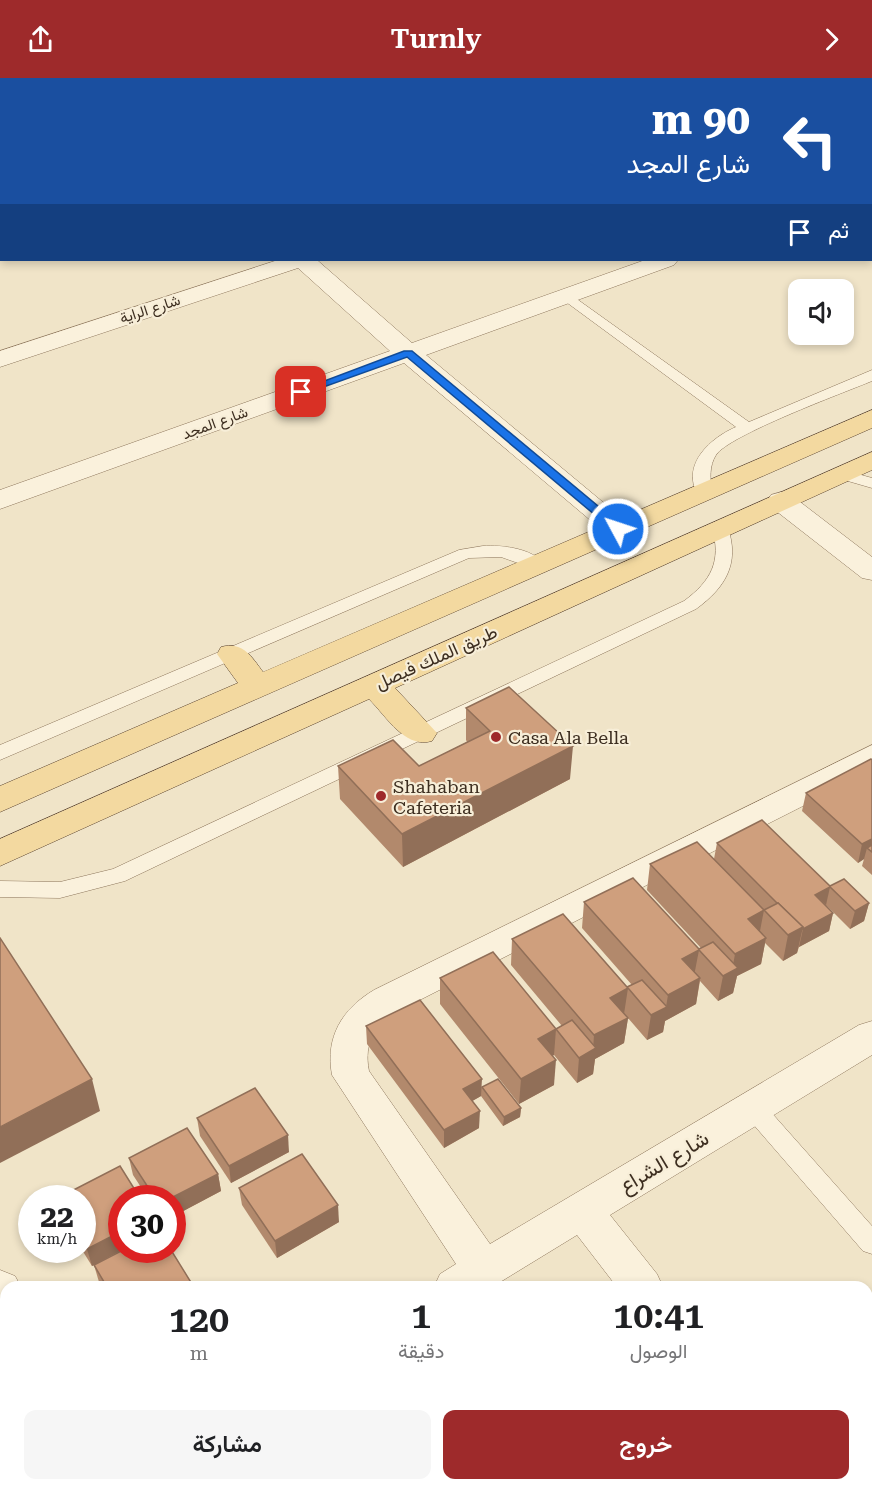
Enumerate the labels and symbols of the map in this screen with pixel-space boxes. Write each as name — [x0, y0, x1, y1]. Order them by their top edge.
street label: شارع الراية — [118, 291, 183, 329]
pin — [275, 366, 326, 417]
street label: شارع المجد — [180, 403, 251, 445]
position arrow — [586, 497, 650, 561]
street label: طريق الملك فيصل — [372, 621, 501, 694]
place label: Casa Ala Bella — [508, 727, 629, 748]
marker: Casa Ala Bella — [489, 730, 503, 744]
place label: Shahaban Cafeteria — [393, 776, 480, 818]
marker: Shahaban Cafeteria — [374, 789, 388, 803]
street label: شارع الشراع — [615, 1126, 714, 1200]
speed limit sign: 30 — [108, 1185, 186, 1263]

